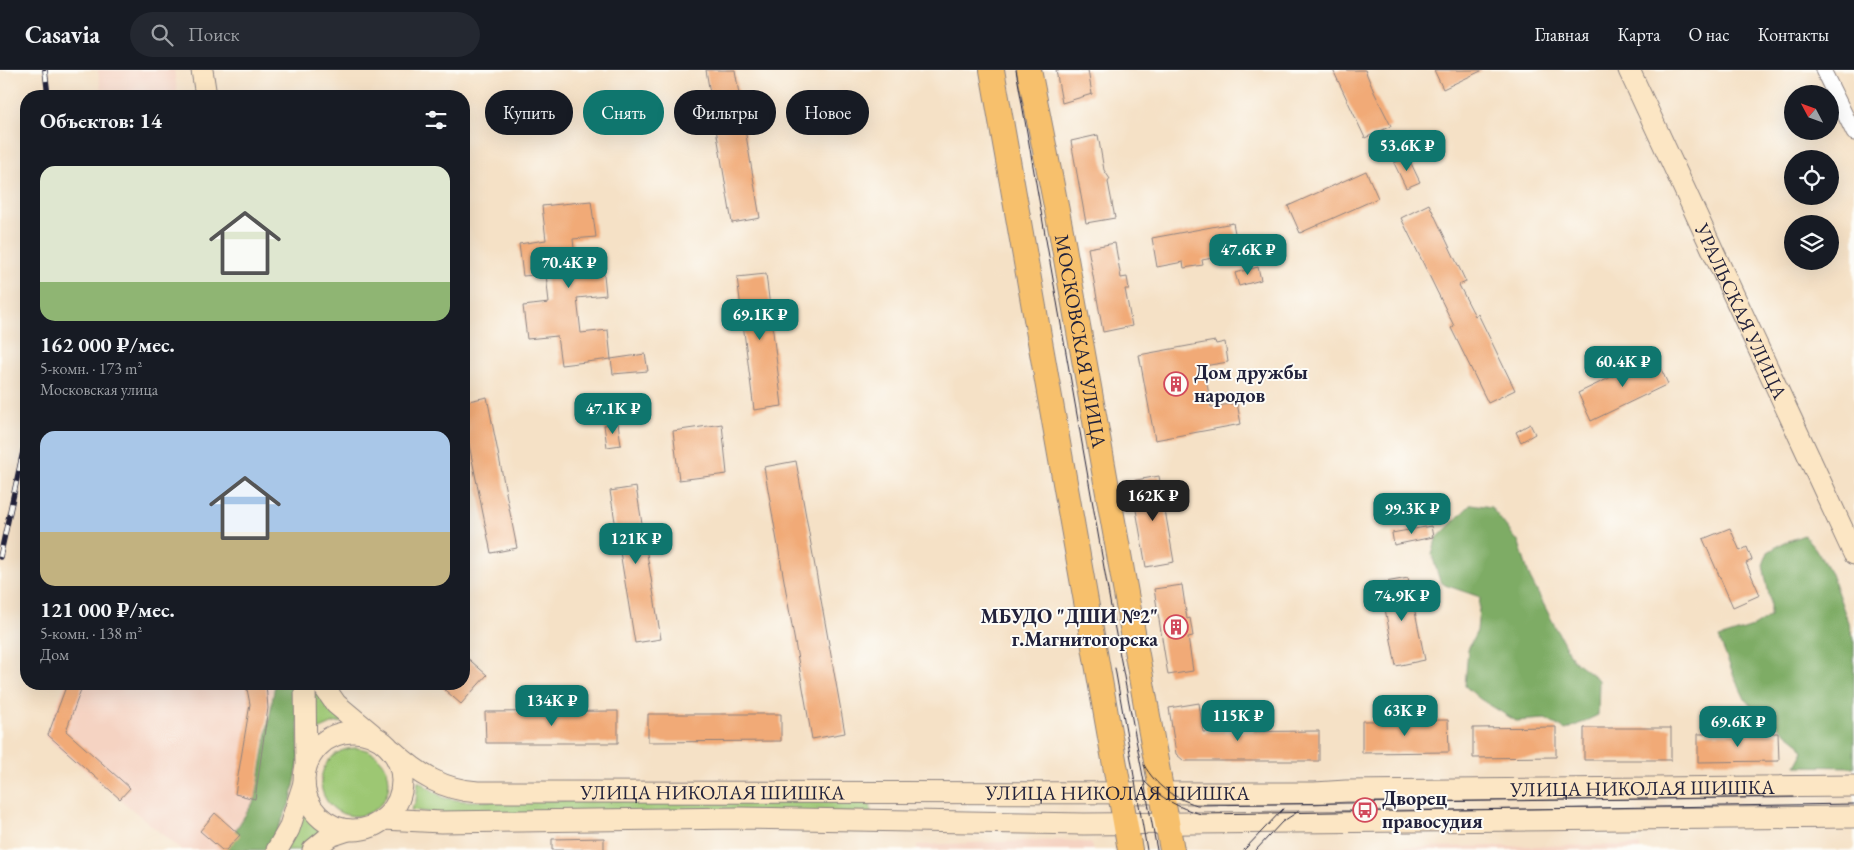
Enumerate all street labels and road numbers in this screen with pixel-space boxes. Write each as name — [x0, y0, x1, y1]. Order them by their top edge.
street label: УРАЛЬСКАЯ УЛИЦА — [1689, 218, 1793, 404]
street label: МОСКОВСКАЯ УЛИЦА — [1049, 232, 1113, 450]
street label: УЛИЦА НИКОЛАЯ ШИШКА — [1509, 774, 1775, 802]
street label: УЛИЦА НИКОЛАЯ ШИШКА — [579, 779, 845, 805]
street label: УЛИЦА НИКОЛАЯ ШИШКА — [984, 780, 1250, 806]

